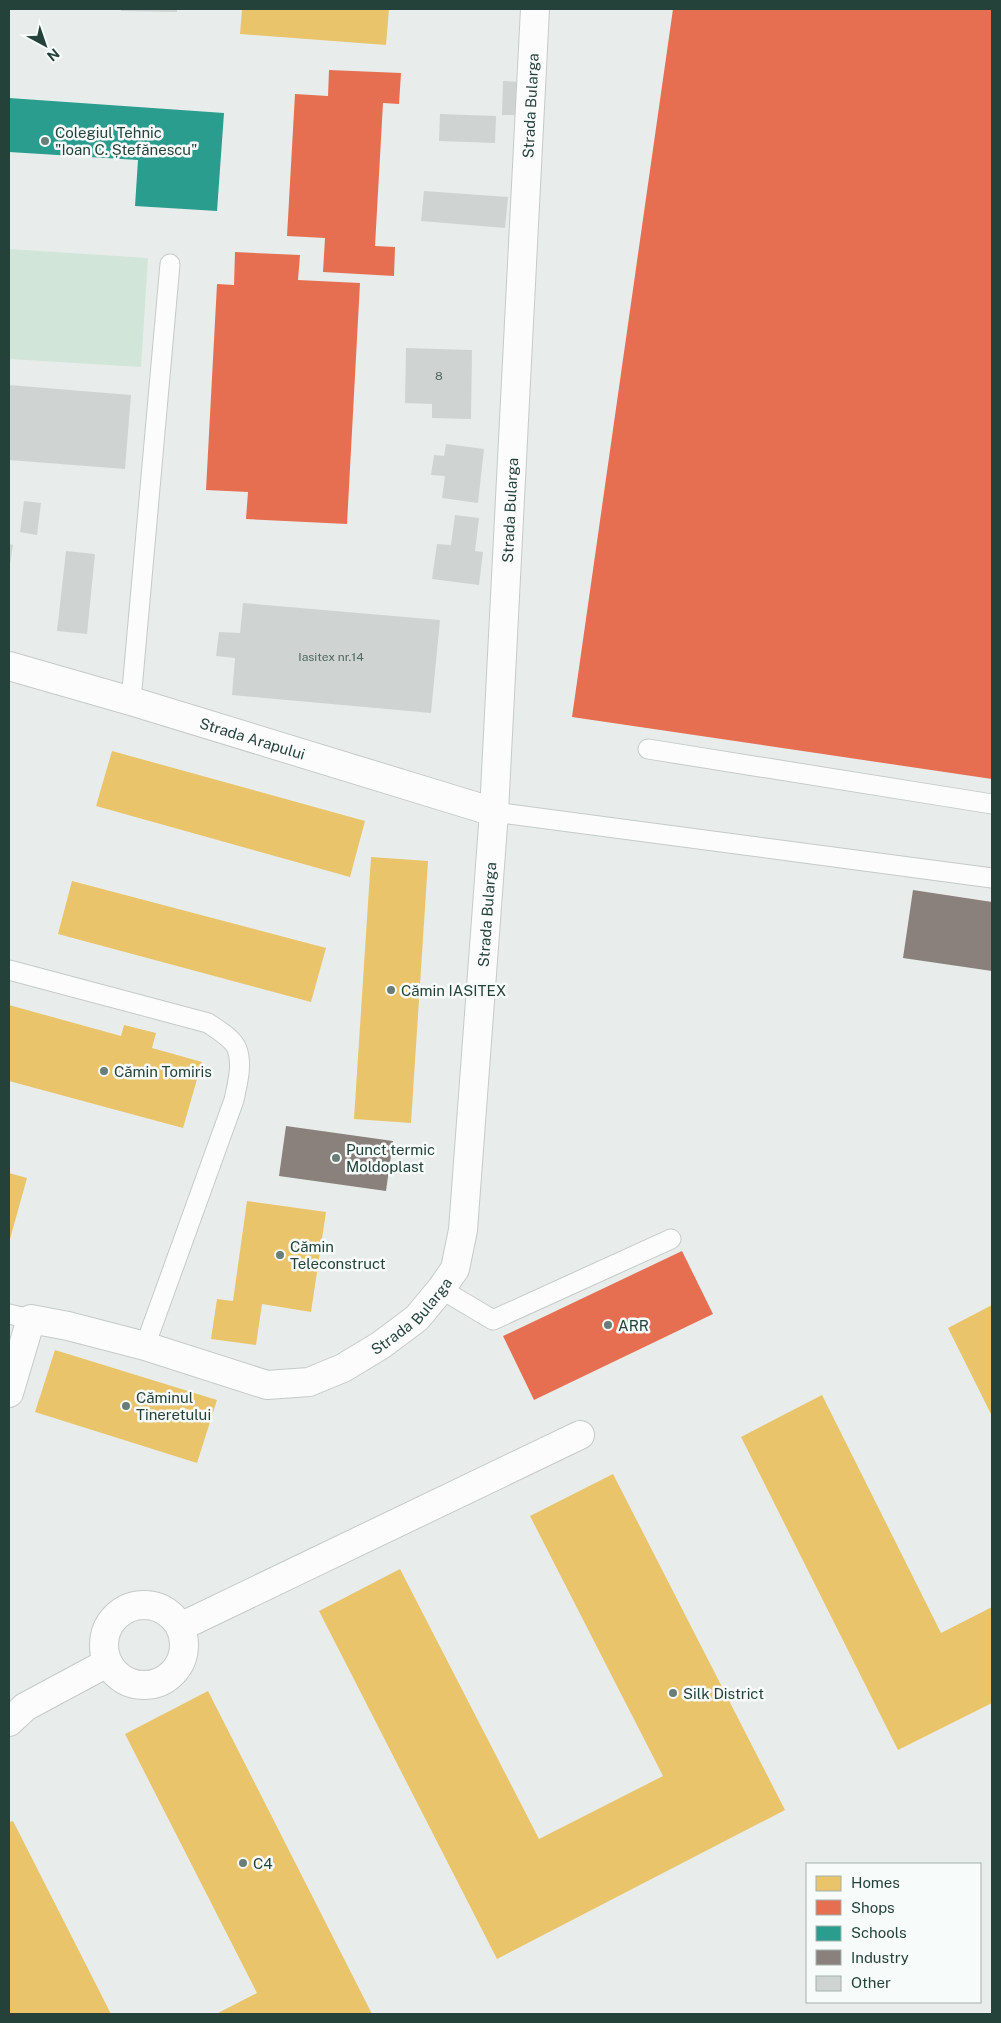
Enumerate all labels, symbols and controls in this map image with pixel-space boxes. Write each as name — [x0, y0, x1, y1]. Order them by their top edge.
north arrow — [20, 20, 70, 70]
text: N — [44, 45, 63, 65]
street label: Strada Bularga — [519, 53, 541, 159]
place label: Colegiul Tehnic "Ioan C. Ștefănescu" — [55, 124, 197, 158]
marker: Colegiul Tehnic "Ioan C. Ștefănescu" — [39, 135, 51, 147]
house number: 8 — [435, 369, 443, 383]
street label: Strada Bularga — [498, 457, 521, 563]
house number: Iasitex nr.14 — [298, 650, 364, 664]
street label: Strada Arapului — [198, 714, 307, 762]
street label: Strada Bularga — [474, 861, 499, 968]
place label: Cămin IASITEX — [401, 982, 506, 999]
marker: Cămin IASITEX — [385, 984, 397, 996]
place label: Cămin Tomiris — [114, 1063, 212, 1080]
marker: Cămin Tomiris — [98, 1065, 110, 1077]
place label: Punct termic Moldoplast — [346, 1141, 435, 1175]
marker: Punct termic Moldoplast — [330, 1152, 342, 1164]
place label: Cămin Teleconstruct — [290, 1238, 386, 1272]
marker: Cămin Teleconstruct — [274, 1249, 286, 1261]
street label: Strada Bularga — [368, 1274, 455, 1358]
place label: ARR — [618, 1317, 649, 1334]
marker: ARR — [602, 1319, 614, 1331]
place label: Căminul Tineretului — [136, 1389, 211, 1423]
marker: Căminul Tineretului — [120, 1400, 132, 1412]
place label: Silk District — [683, 1685, 764, 1702]
marker: Silk District — [667, 1687, 679, 1699]
place label: C4 — [253, 1855, 273, 1872]
marker: C4 — [237, 1857, 249, 1869]
legend — [806, 1863, 981, 2003]
text: Homes — [851, 1874, 900, 1891]
text: Shops — [851, 1899, 895, 1916]
text: Schools — [851, 1924, 907, 1941]
text: Industry — [851, 1949, 909, 1966]
text: Other — [851, 1974, 891, 1991]

